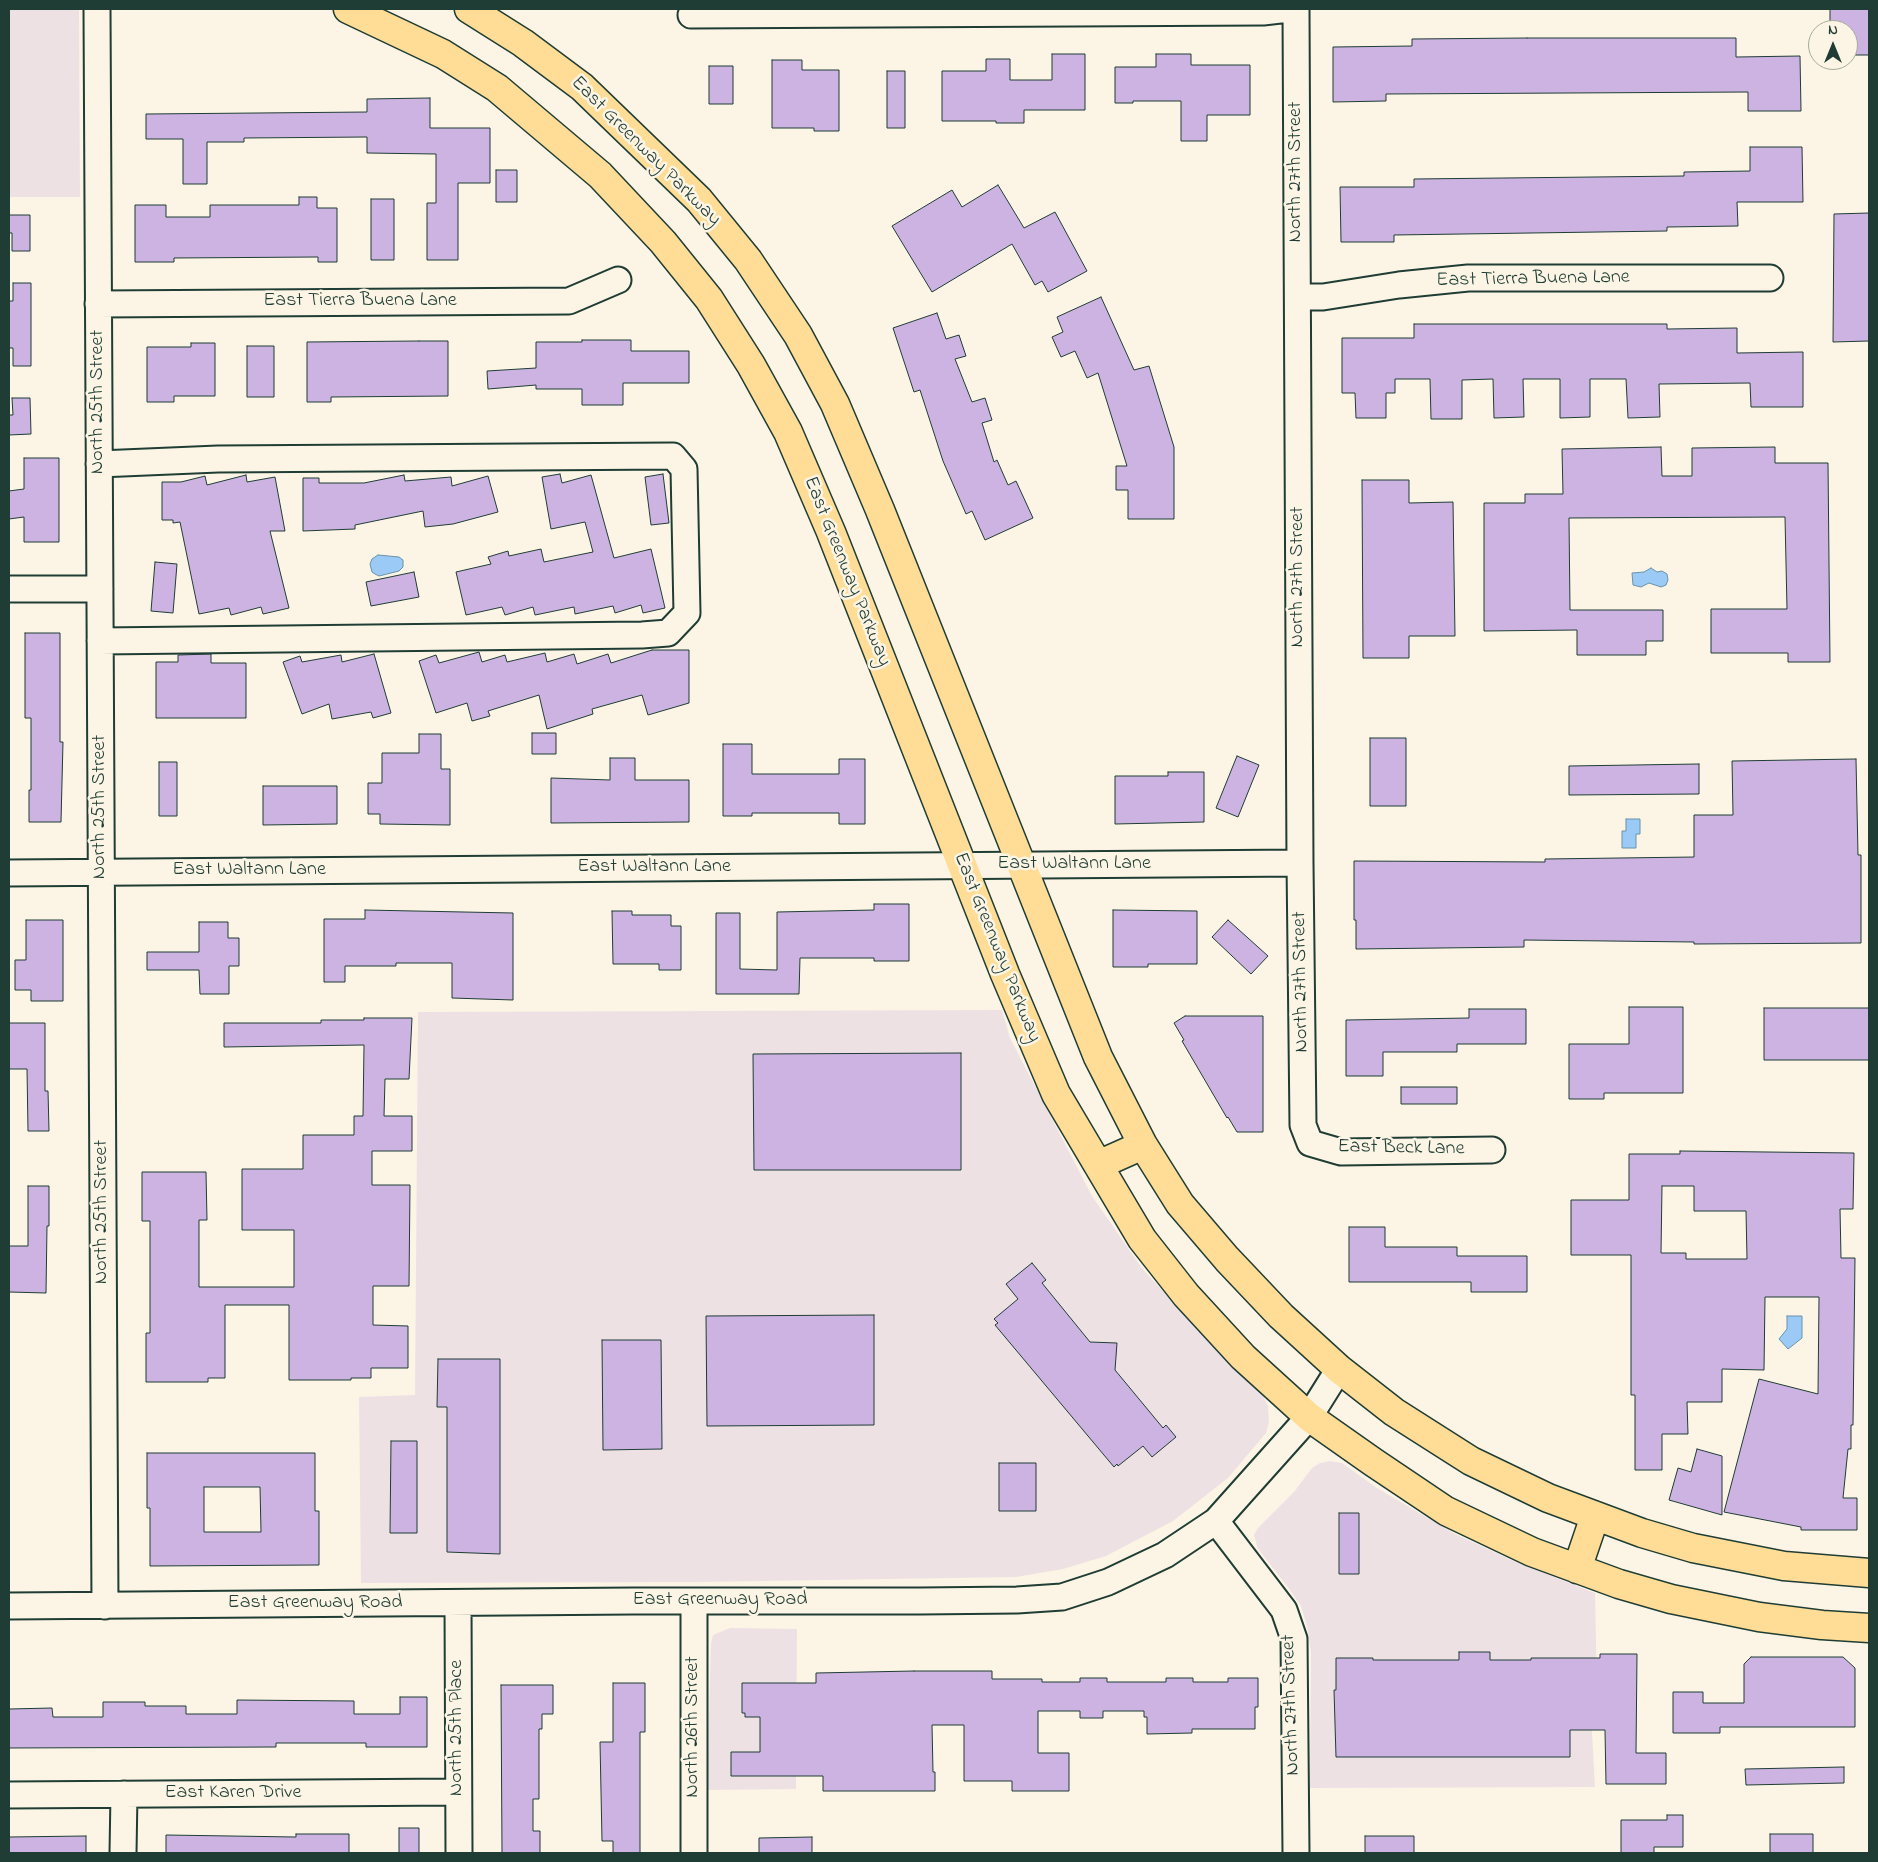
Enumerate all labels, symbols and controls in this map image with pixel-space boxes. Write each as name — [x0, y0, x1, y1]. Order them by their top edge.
north arrow — [1808, 20, 1858, 70]
text: N — [1828, 20, 1838, 41]
street label: East Greenway Parkway — [565, 72, 725, 232]
street label: North 27th Street — [1285, 101, 1309, 243]
street label: East Tierra Buena Lane — [1436, 266, 1630, 294]
street label: East Tierra Buena Lane — [263, 290, 457, 314]
street label: North 25th Street — [87, 330, 111, 474]
street label: East Greenway Parkway — [797, 474, 895, 670]
street label: North 27th Street — [1287, 506, 1311, 648]
street label: North 25th Street — [89, 735, 113, 879]
street label: East Greenway Parkway — [947, 850, 1045, 1046]
street label: East Waltann Lane — [997, 853, 1151, 877]
street label: East Waltann Lane — [577, 856, 731, 880]
street label: East Waltann Lane — [172, 859, 326, 883]
street label: North 27th Street — [1289, 911, 1315, 1053]
street label: East Beck Lane — [1337, 1136, 1465, 1162]
street label: North 25th Street — [91, 1140, 115, 1284]
street label: East Greenway Road — [633, 1589, 807, 1613]
street label: East Greenway Road — [228, 1592, 402, 1616]
street label: North 27th Street — [1278, 1634, 1306, 1776]
street label: North 26th Street — [682, 1656, 706, 1798]
street label: North 25th Place — [446, 1660, 470, 1796]
street label: East Karen Drive — [164, 1782, 302, 1806]

